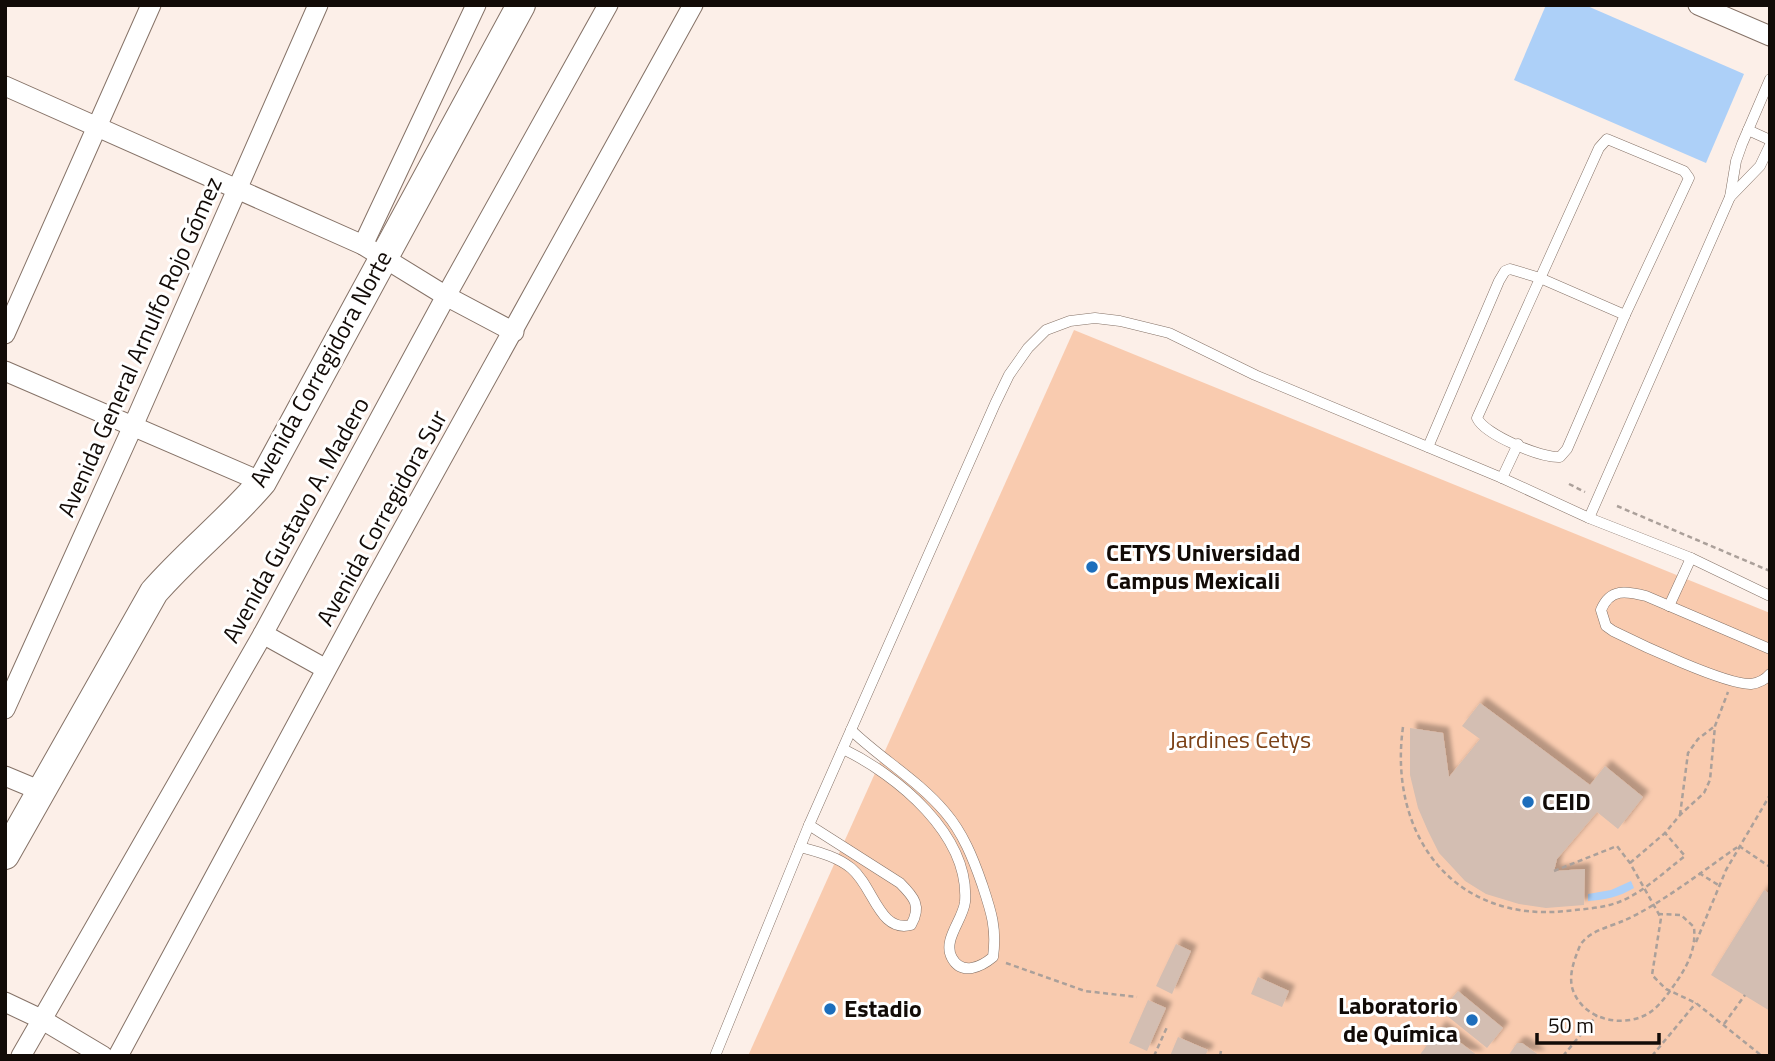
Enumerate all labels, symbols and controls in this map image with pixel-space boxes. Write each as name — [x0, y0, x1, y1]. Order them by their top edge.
street label: Avenida General Arnulfo Rojo Gómez — [48, 171, 231, 522]
street label: Avenida Corregidora Norte — [240, 244, 400, 493]
street label: Avenida Gustavo A. Madero — [212, 390, 378, 649]
street label: Avenida Corregidora Sur — [307, 403, 456, 632]
place label: CETYS Universidad Campus Mexicali — [1106, 534, 1300, 598]
marker: CETYS Universidad Campus Mexicali — [1084, 559, 1100, 575]
park label: Jardines Cetys — [1169, 721, 1311, 757]
place label: CEID — [1542, 783, 1591, 819]
marker: CEID — [1520, 794, 1536, 810]
place label: Laboratorio de Química — [1338, 987, 1458, 1051]
place label: Estadio — [844, 990, 922, 1026]
marker: Estadio — [822, 1001, 838, 1017]
scale bar — [1537, 1002, 1660, 1046]
text: 50 m — [1548, 1009, 1594, 1041]
marker: Laboratorio de Química — [1464, 1012, 1480, 1028]

